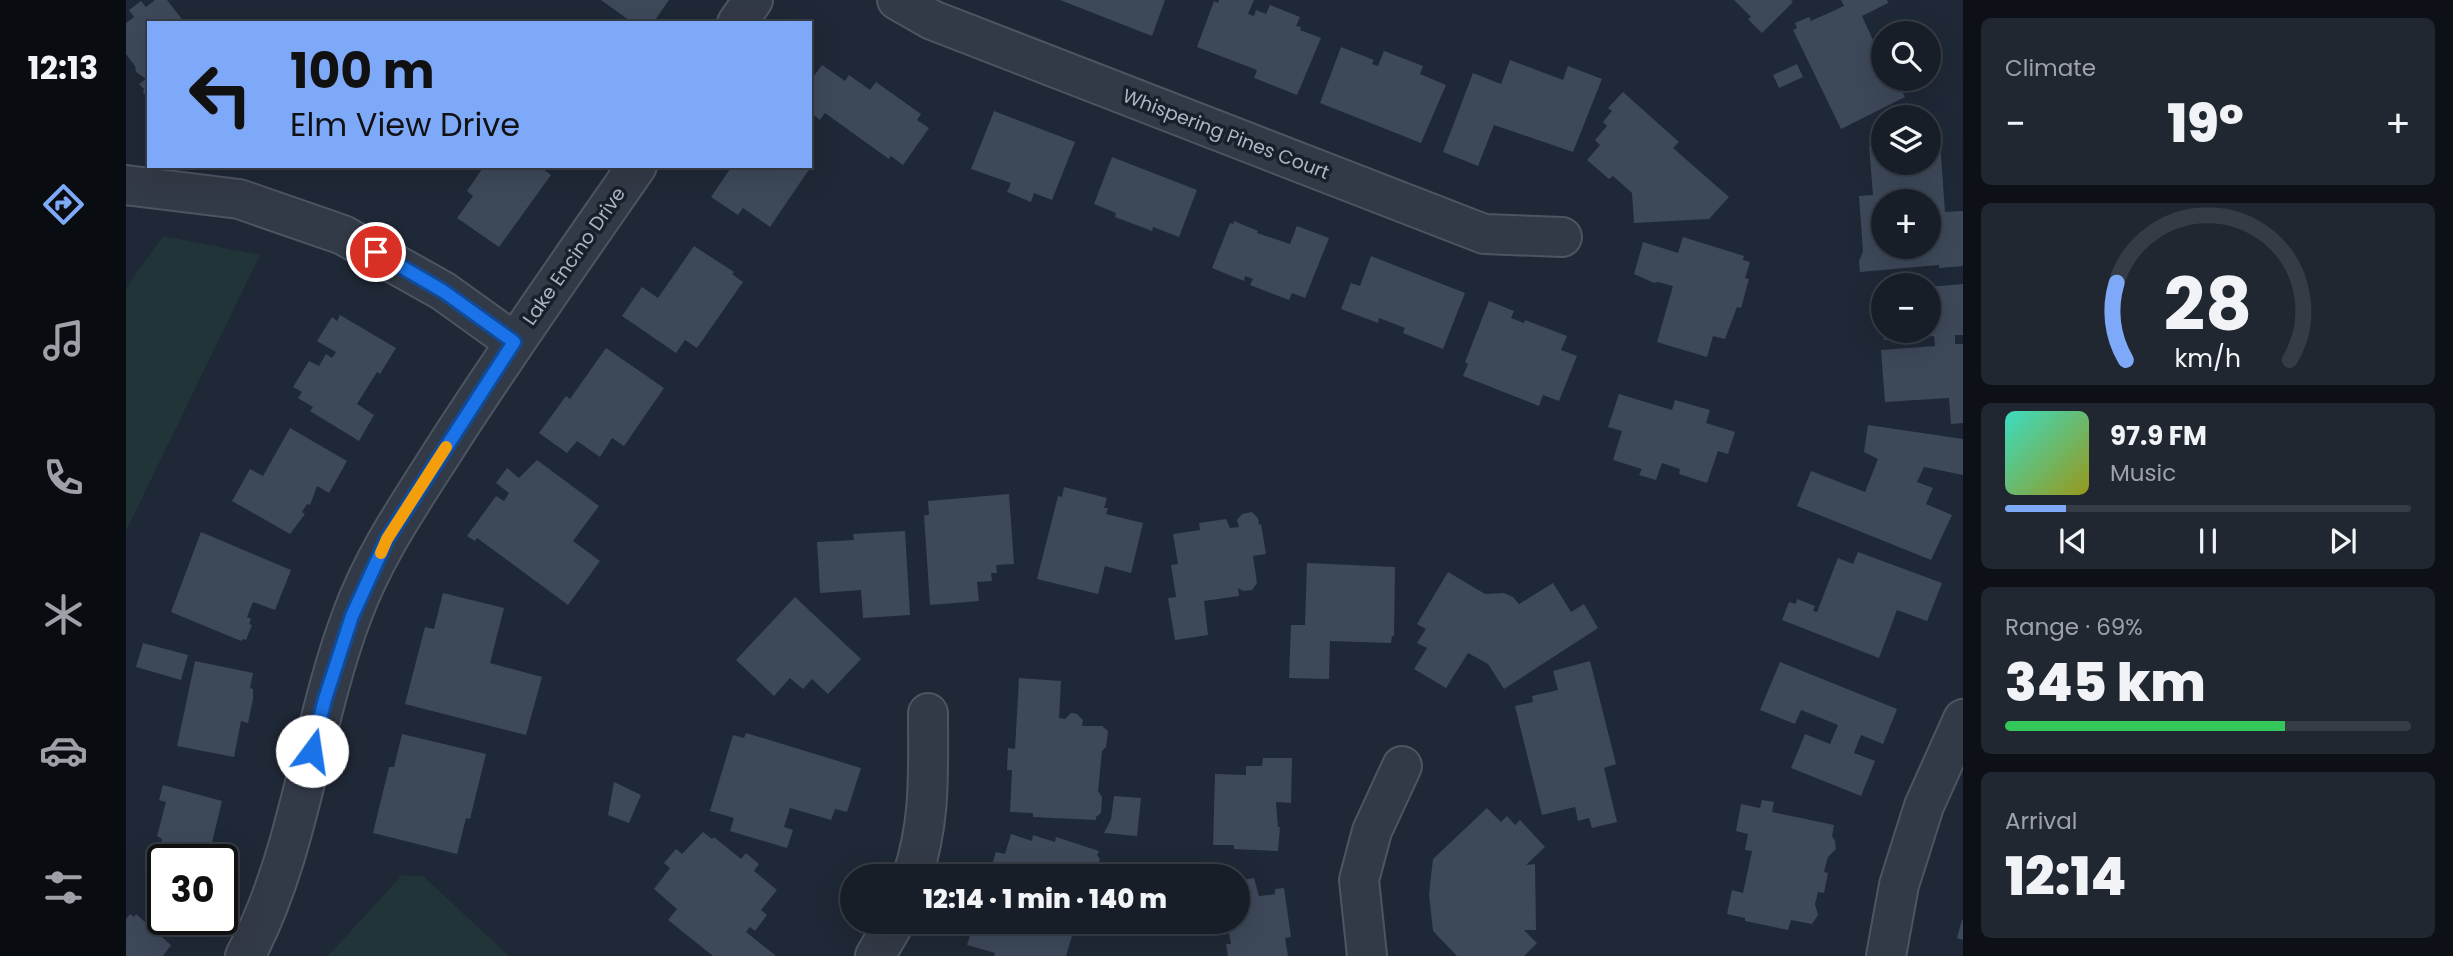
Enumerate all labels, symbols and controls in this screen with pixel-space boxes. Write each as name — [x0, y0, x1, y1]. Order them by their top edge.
map controls — [1871, 21, 1941, 343]
button: search — [1871, 21, 1941, 91]
text: 100 m — [290, 37, 435, 105]
text: 12:13 — [28, 45, 98, 90]
icon: left — [175, 49, 266, 140]
text: Climate — [2005, 52, 2096, 84]
street label: Whispering Pines Court — [1119, 82, 1333, 186]
text: 19° — [2167, 87, 2244, 160]
text: − — [2005, 97, 2026, 150]
text: + — [2385, 97, 2411, 150]
text: Elm View Drive — [290, 102, 520, 147]
button: layers — [1871, 105, 1941, 175]
icon: directions — [39, 180, 88, 229]
street label: Lake Encino Drive — [516, 182, 632, 330]
button: + — [1871, 189, 1941, 259]
pin — [346, 222, 406, 282]
icon: arrive — [357, 233, 395, 271]
text: 28 — [2164, 254, 2252, 355]
button: − — [1871, 273, 1941, 343]
icon: music — [39, 316, 88, 365]
text: km/h — [2175, 340, 2241, 375]
text: 97.9 FM — [2110, 418, 2207, 454]
icon: phone — [39, 453, 88, 502]
text: Music — [2110, 457, 2176, 489]
icon: previous — [2054, 522, 2092, 560]
icon: pause — [2189, 522, 2227, 560]
icon: next — [2324, 522, 2362, 560]
icon: climate — [39, 590, 88, 639]
text: Range · 69% — [2005, 611, 2143, 643]
text: 345 km — [2005, 646, 2206, 719]
position arrow — [275, 714, 349, 788]
icon: car — [39, 726, 88, 775]
text: Arrival — [2005, 805, 2077, 837]
text: 12:14 — [2005, 840, 2126, 913]
speed limit sign: 30 — [147, 844, 238, 935]
icon: filters — [39, 863, 88, 912]
text: 12:14 · 1 min · 140 m — [923, 881, 1167, 917]

